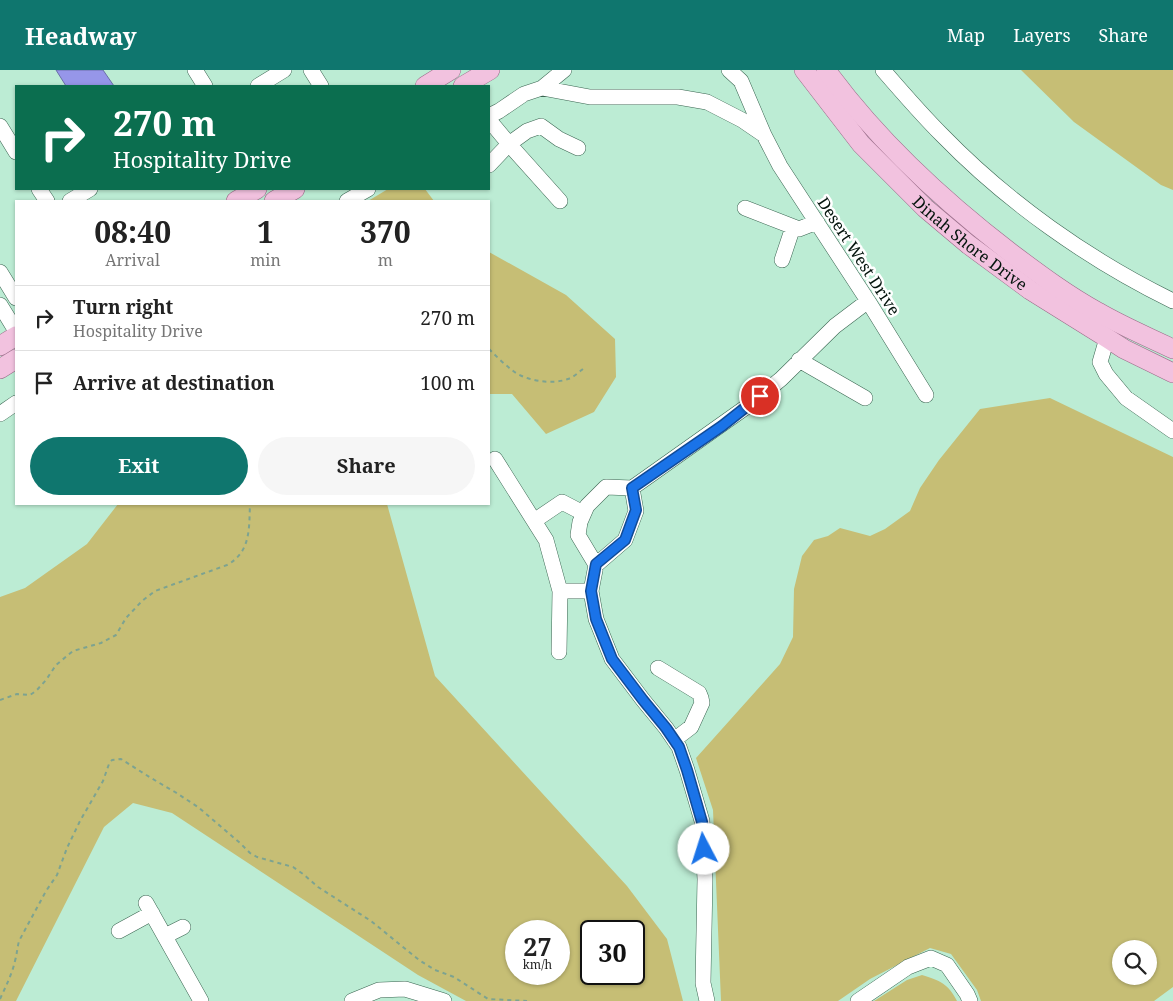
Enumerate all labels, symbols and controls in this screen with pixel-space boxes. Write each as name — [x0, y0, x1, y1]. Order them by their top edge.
text: Headway — [25, 19, 137, 52]
text: Map — [947, 23, 985, 47]
text: Layers — [1013, 23, 1071, 47]
text: Share — [1099, 23, 1148, 47]
text: 270 m — [113, 99, 216, 146]
icon: right — [30, 105, 95, 170]
text: Hospitality Drive — [113, 144, 291, 174]
street label: Dinah Shore Drive — [908, 191, 1032, 295]
street label: Desert West Drive — [813, 193, 905, 319]
text: 08:40 — [94, 211, 171, 252]
text: 1 — [257, 211, 274, 252]
text: 370 — [360, 211, 411, 252]
text: Arrival — [105, 249, 160, 271]
text: min — [250, 249, 281, 271]
text: m — [378, 249, 393, 271]
text: Turn right — [73, 294, 173, 320]
icon: right — [30, 304, 58, 332]
text: 270 m — [420, 305, 475, 331]
text: Hospitality Drive — [73, 320, 203, 342]
icon: arrive — [30, 369, 58, 397]
text: Arrive at destination — [73, 370, 275, 396]
text: 100 m — [420, 370, 475, 396]
pin — [739, 375, 781, 417]
icon: arrive — [746, 382, 774, 410]
button: Exit — [30, 437, 248, 495]
button: Share — [258, 437, 475, 495]
position arrow — [677, 822, 729, 874]
speed limit sign: 30 — [580, 920, 645, 985]
text: 27 — [523, 929, 552, 963]
map controls — [1112, 940, 1157, 985]
button: search — [1112, 940, 1157, 985]
text: km/h — [523, 956, 552, 973]

